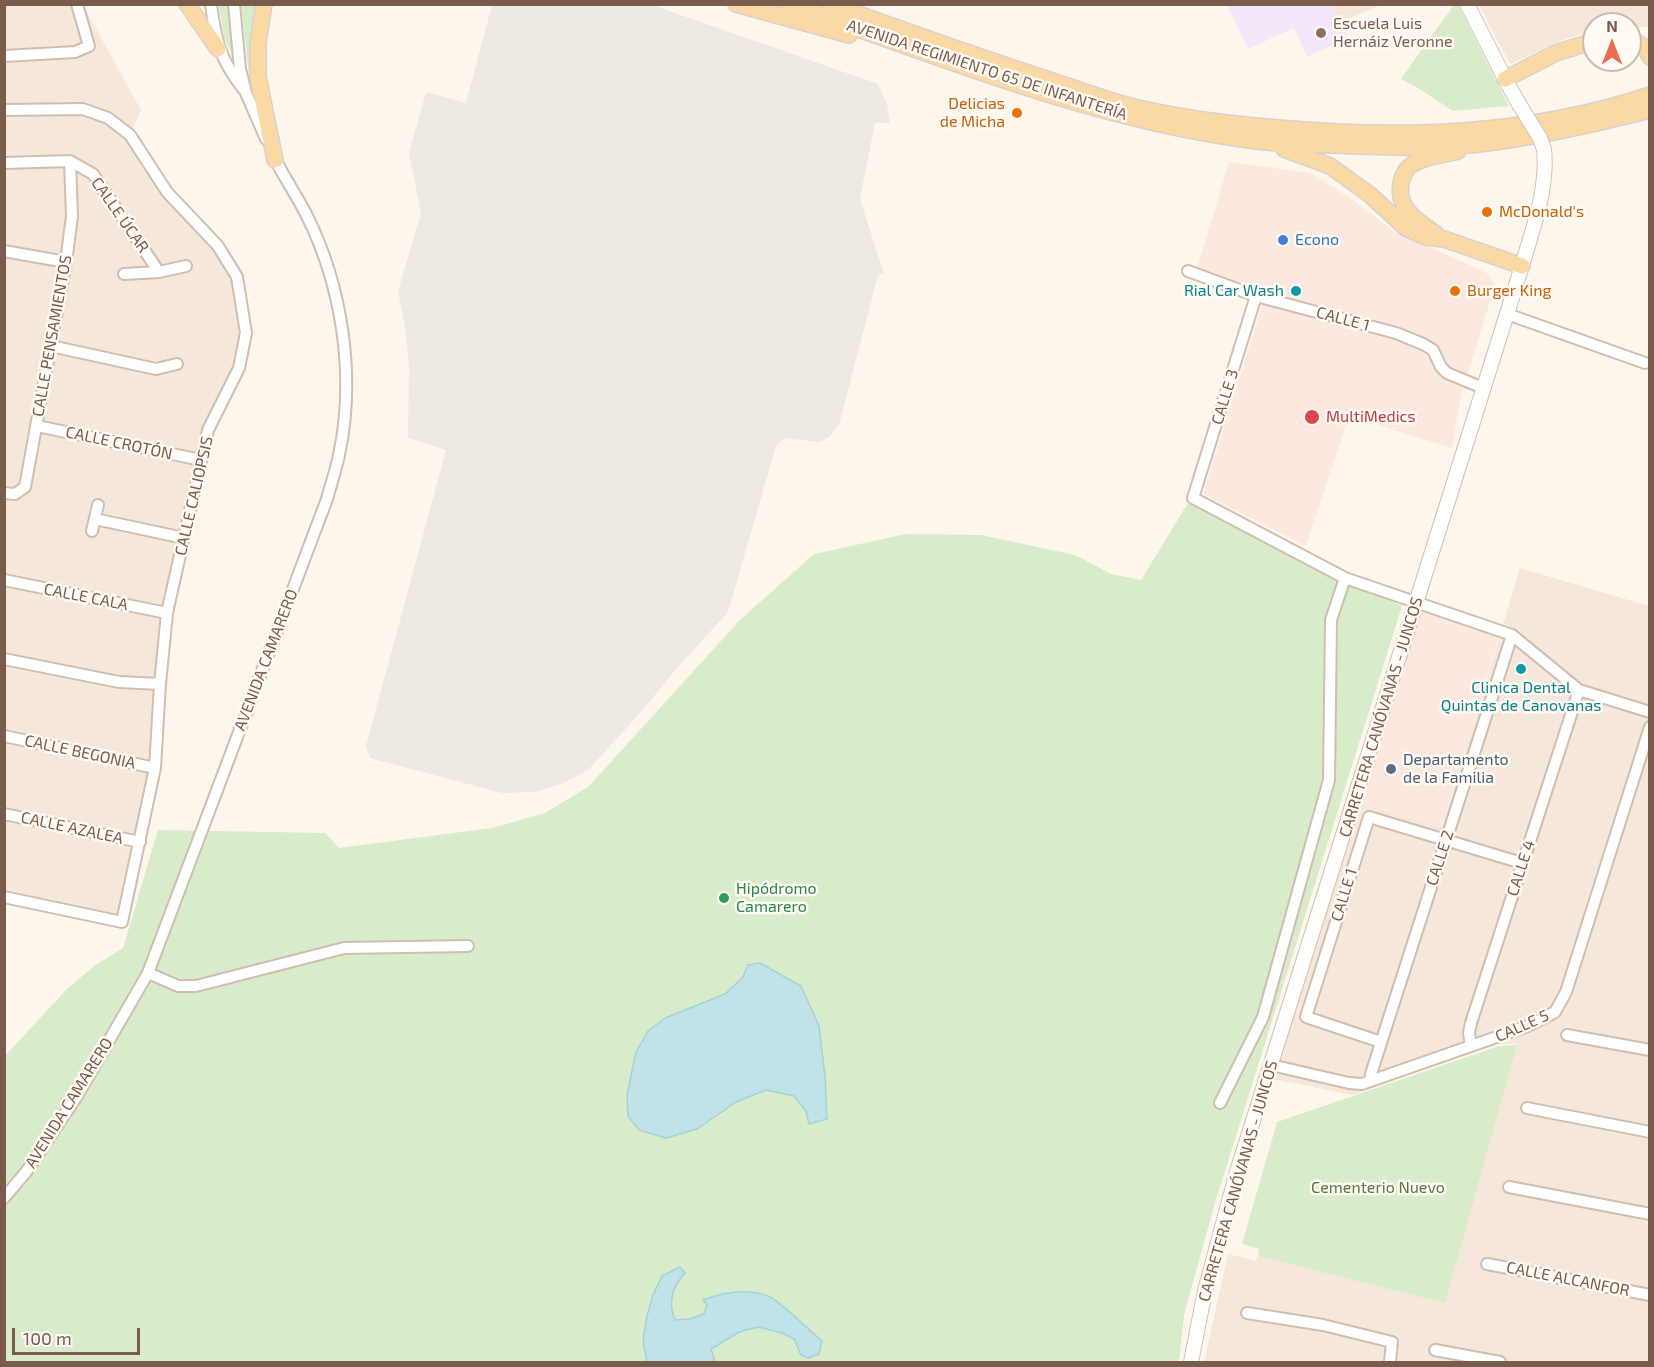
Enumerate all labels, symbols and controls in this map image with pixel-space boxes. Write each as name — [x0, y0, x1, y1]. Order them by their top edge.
north arrow — [1582, 12, 1642, 72]
place label: Escuela Luis Hernáiz Veronne — [1333, 14, 1453, 52]
street label: AVENIDA REGIMIENTO 65 DE INFANTERÍA — [844, 15, 1130, 125]
text: N — [1606, 16, 1618, 35]
marker: Escuela Luis Hernáiz Veronne — [1314, 26, 1328, 40]
place label: Delicias de Micha — [940, 94, 1005, 132]
marker: Delicias de Micha — [1010, 106, 1024, 120]
street label: CALLE ÚCAR — [87, 174, 153, 256]
place label: McDonald's — [1499, 202, 1584, 222]
marker: McDonald's — [1480, 205, 1494, 219]
place label: Econo — [1295, 230, 1339, 250]
marker: Econo — [1276, 233, 1290, 247]
street label: CALLE PENSAMIENTOS — [28, 254, 76, 418]
place label: Rial Car Wash — [1184, 281, 1284, 301]
place label: Burger King — [1467, 281, 1551, 301]
marker: Rial Car Wash — [1289, 284, 1303, 298]
marker: Burger King — [1448, 284, 1462, 298]
street label: CALLE 1 — [1314, 303, 1372, 335]
street label: CALLE 3 — [1207, 367, 1243, 427]
place label: MultiMedics — [1326, 407, 1416, 427]
marker: MultiMedics — [1303, 408, 1321, 426]
street label: CALLE CROTÓN — [64, 422, 174, 464]
street label: CALLE CALIOPSIS — [171, 434, 217, 558]
street label: CALLE CALA — [42, 579, 130, 615]
street label: AVENIDA CAMARERO — [230, 586, 302, 734]
street label: CARRETERA CANÓVANAS - JUNCOS — [1335, 595, 1427, 839]
marker: Clinica Dental Quintas de Canovanas — [1514, 662, 1528, 676]
place label: Clinica Dental Quintas de Canovanas — [1441, 678, 1601, 716]
street label: CALLE BEGONIA — [23, 731, 137, 773]
place label: Departamento de la Familia — [1403, 750, 1509, 788]
marker: Departamento de la Familia — [1384, 762, 1398, 776]
street label: CALLE AZALEA — [19, 808, 125, 848]
street label: CALLE 2 — [1422, 828, 1458, 888]
street label: CALLE 4 — [1503, 838, 1539, 898]
street label: CALLE 1 — [1327, 866, 1361, 924]
place label: Hipódromo Camarero — [736, 879, 817, 917]
marker: Hipódromo Camarero — [717, 891, 731, 905]
street label: CALLE 5 — [1492, 1006, 1552, 1046]
street label: AVENIDA CAMARERO — [21, 1034, 117, 1172]
street label: CARRETERA CANÓVANAS - JUNCOS — [1194, 1058, 1282, 1304]
park label: Cementerio Nuevo — [1311, 1178, 1445, 1198]
street label: CALLE ALCANFOR — [1505, 1258, 1631, 1300]
scale bar — [15, 1316, 142, 1354]
text: 100 m — [23, 1327, 72, 1349]

